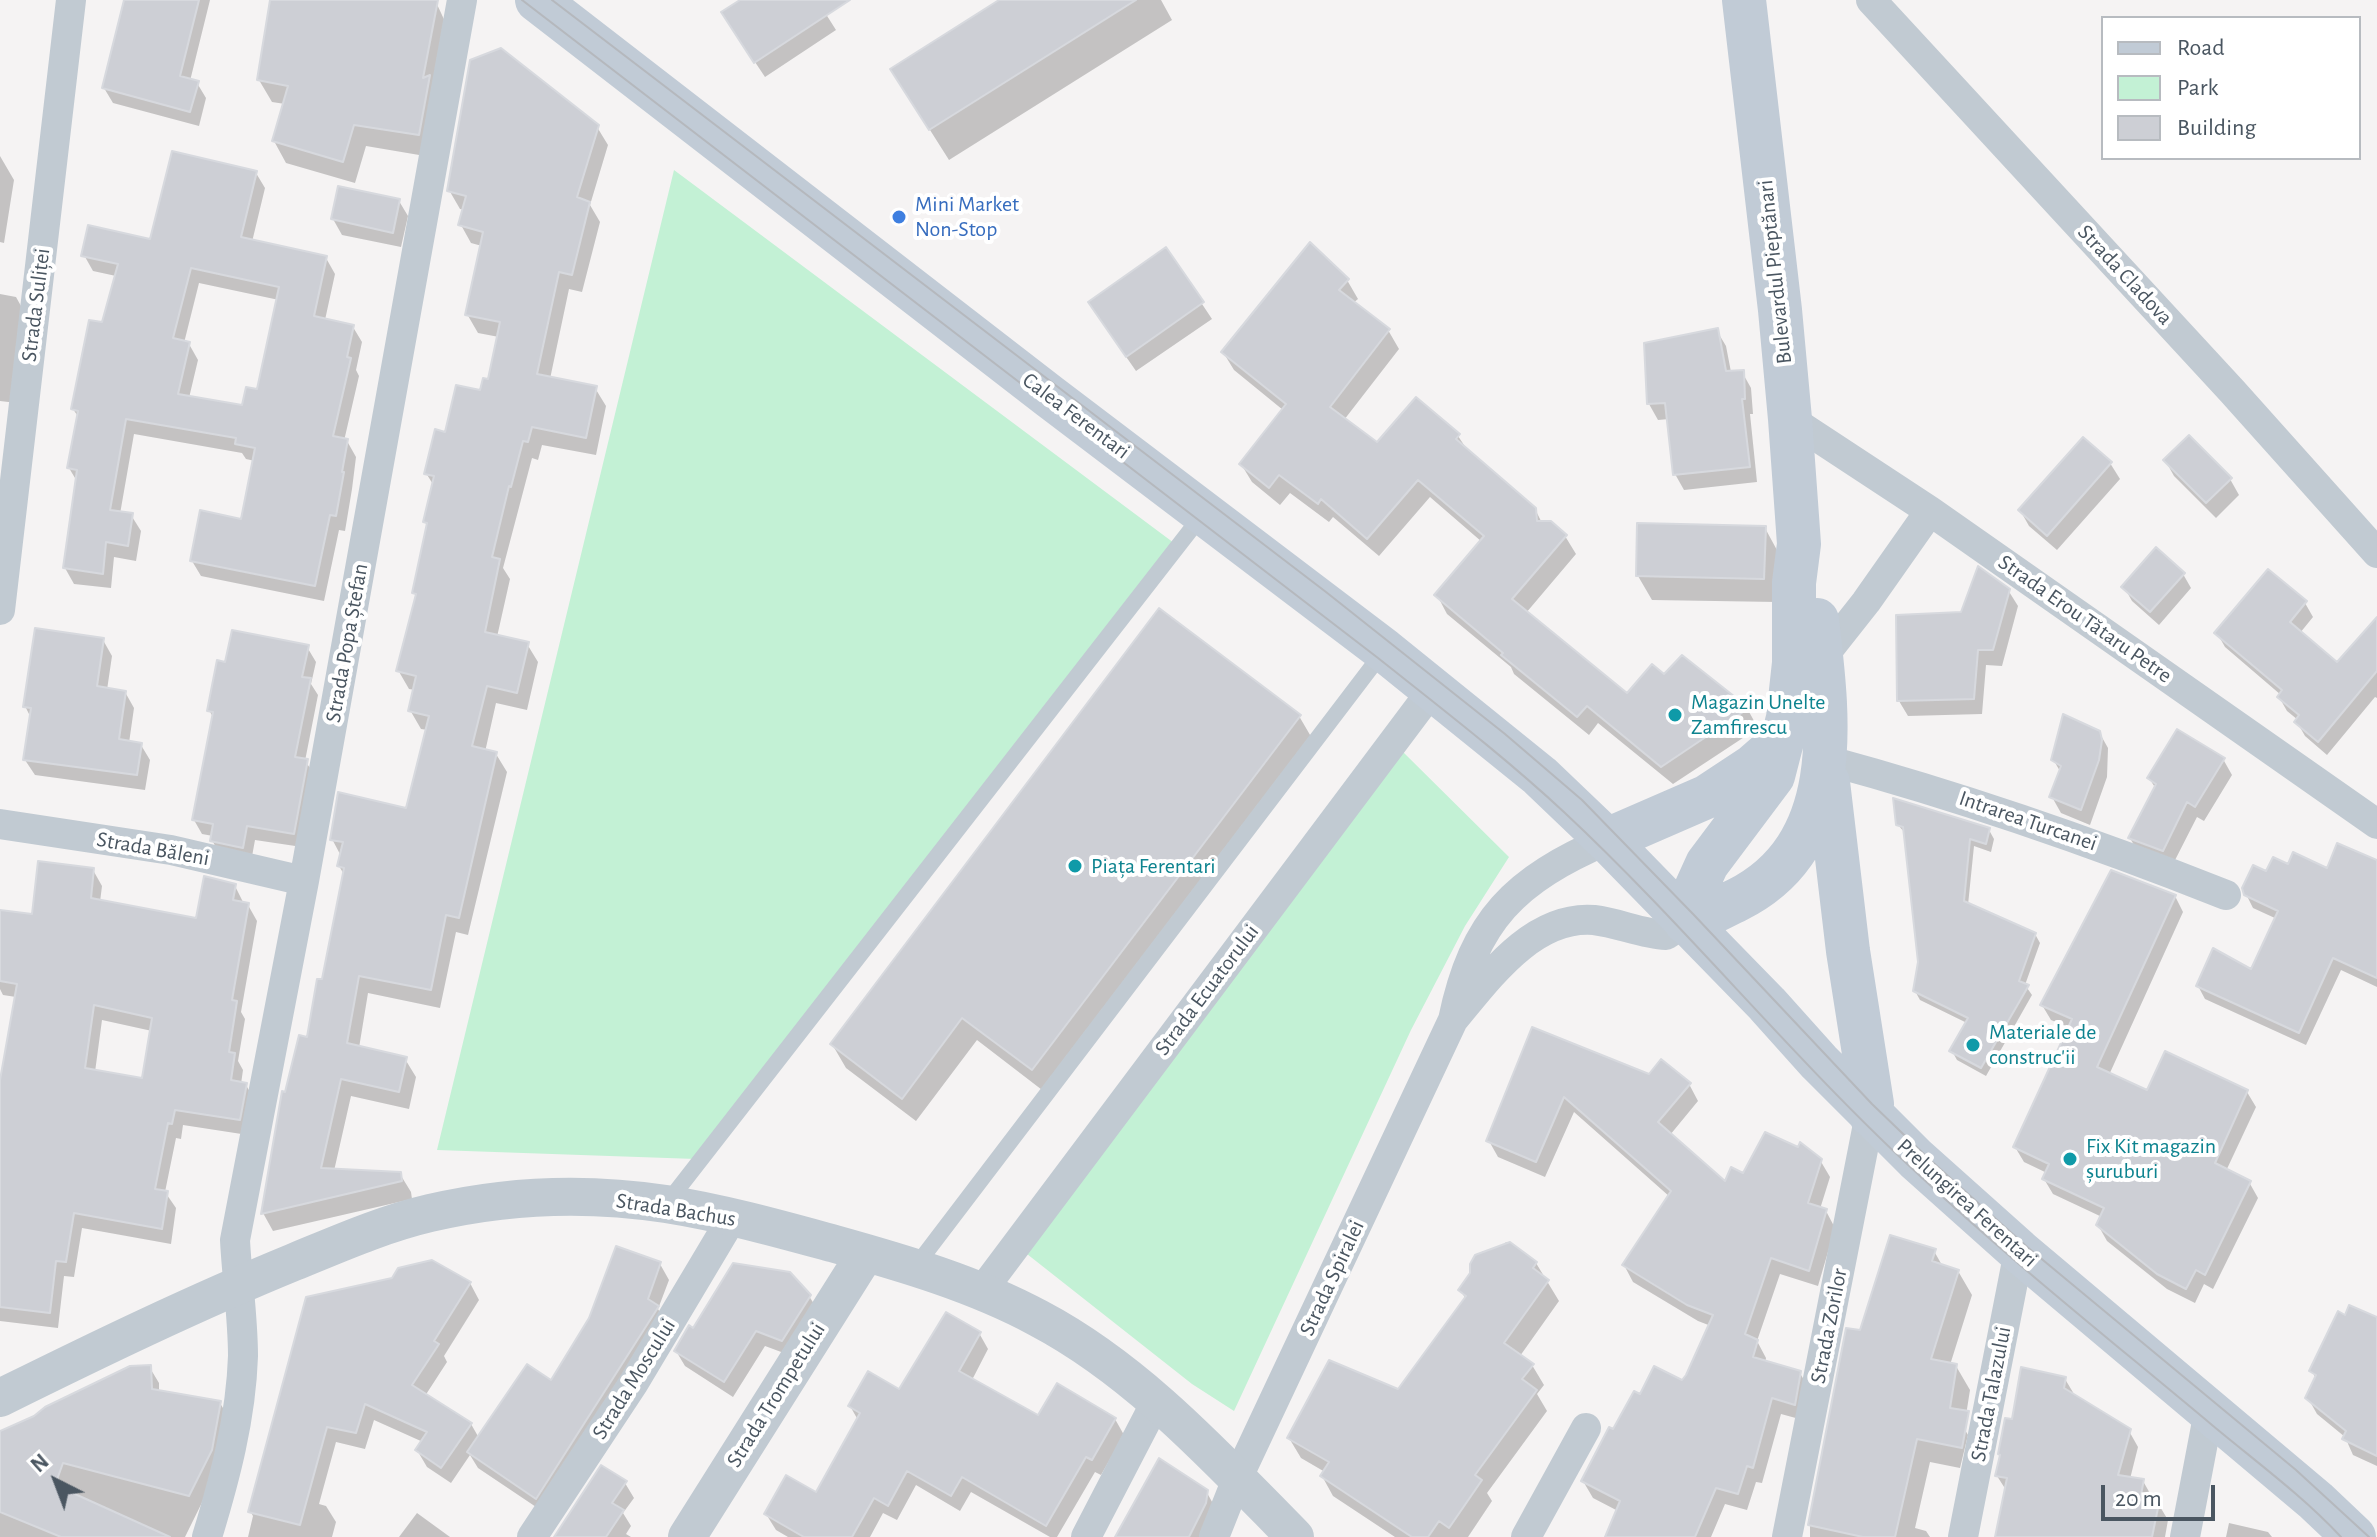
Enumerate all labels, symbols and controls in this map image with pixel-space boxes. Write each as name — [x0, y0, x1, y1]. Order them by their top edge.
legend — [2101, 16, 2361, 160]
text: Road — [2177, 36, 2225, 60]
text: Park — [2177, 76, 2218, 100]
text: Building — [2177, 116, 2256, 140]
street label: Bulevardul Pieptănari — [1752, 179, 1798, 365]
place label: Mini Market Non-Stop — [915, 191, 1019, 242]
marker: Mini Market Non-Stop — [890, 208, 908, 226]
street label: Strada Cladova — [2072, 219, 2178, 331]
street label: Strada Suliței — [16, 247, 56, 363]
street label: Calea Ferentari — [1017, 367, 1135, 465]
street label: Strada Erou Tătaru Petre — [1993, 549, 2177, 689]
street label: Strada Popa Ștefan — [320, 561, 374, 725]
place label: Magazin Unelte Zamfirescu — [1691, 689, 1825, 740]
marker: Magazin Unelte Zamfirescu — [1666, 706, 1684, 724]
street label: Intrarea Turcanei — [1956, 785, 2100, 857]
street label: Strada Băleni — [95, 826, 211, 872]
place label: Piața Ferentari — [1091, 853, 1216, 879]
marker: Piața Ferentari — [1066, 857, 1084, 875]
street label: Strada Ecuatorului — [1149, 919, 1265, 1061]
place label: Materiale de construc'ii — [1989, 1019, 2096, 1070]
marker: Materiale de construc'ii — [1964, 1036, 1982, 1054]
street label: Prelungirea Ferentari — [1891, 1133, 2043, 1273]
place label: Fix Kit magazin șuruburi — [2086, 1133, 2216, 1184]
marker: Fix Kit magazin șuruburi — [2061, 1150, 2079, 1168]
street label: Strada Bachus — [614, 1188, 738, 1232]
street label: Strada Spiralei — [1294, 1216, 1370, 1340]
street label: Strada Zorilor — [1805, 1266, 1853, 1386]
street label: Strada Moscului — [586, 1314, 682, 1444]
street label: Strada Trompetului — [721, 1318, 831, 1472]
street label: Strada Talazului — [1965, 1324, 2017, 1464]
north arrow — [16, 1441, 96, 1521]
text: N — [27, 1450, 53, 1476]
scale bar — [2105, 1469, 2219, 1519]
text: 20 m — [2115, 1487, 2162, 1511]

